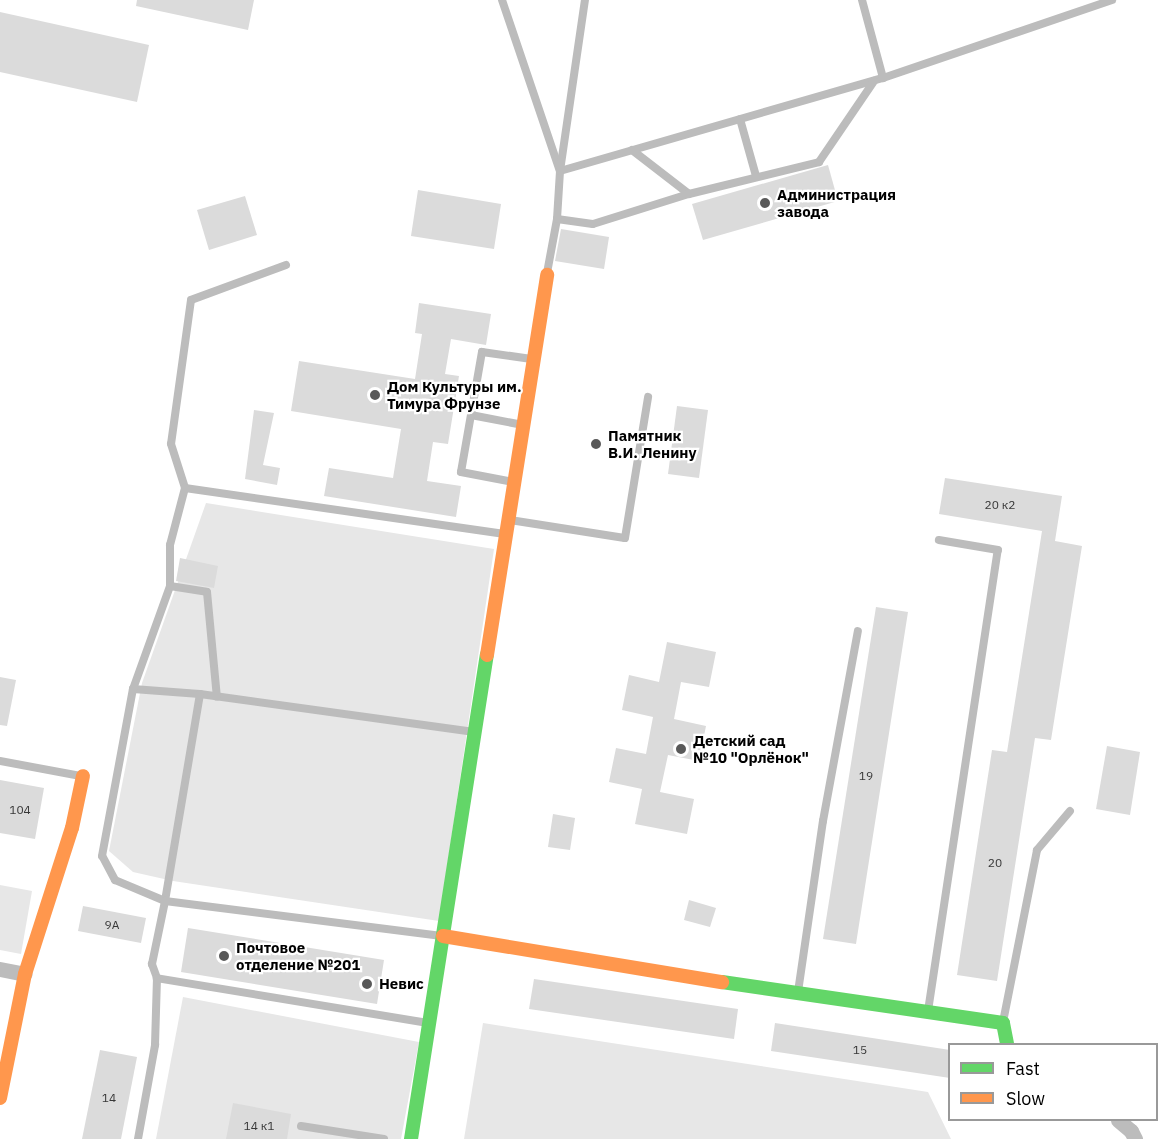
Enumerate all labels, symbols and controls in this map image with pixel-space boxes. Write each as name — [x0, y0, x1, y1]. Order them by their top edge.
place label: Администрация завода — [777, 185, 896, 220]
marker: Администрация завода — [758, 196, 772, 210]
place label: Дом Культуры им. Тимура Фрунзе — [387, 377, 522, 412]
marker: Дом Культуры им. Тимура Фрунзе — [368, 388, 382, 402]
place label: Памятник В.И. Ленину — [608, 426, 697, 461]
marker: Памятник В.И. Ленину — [589, 437, 603, 451]
house number: 20 к2 — [984, 498, 1016, 512]
place label: Детский сад №10 "Орлёнок" — [693, 731, 809, 766]
marker: Детский сад №10 "Орлёнок" — [674, 742, 688, 756]
house number: 19 — [859, 769, 873, 783]
house number: 104 — [9, 803, 31, 817]
house number: 20 — [988, 856, 1002, 870]
house number: 9А — [105, 918, 119, 932]
place label: Почтовое отделение №201 — [236, 938, 360, 973]
marker: Почтовое отделение №201 — [217, 949, 231, 963]
place label: Невис — [379, 975, 424, 993]
marker: Невис — [360, 977, 374, 991]
house number: 15 — [853, 1043, 867, 1057]
legend — [948, 1043, 1158, 1121]
text: Fast — [1006, 1057, 1040, 1080]
text: Slow — [1006, 1087, 1045, 1110]
house number: 14 — [102, 1091, 116, 1105]
house number: 14 к1 — [243, 1119, 275, 1133]

